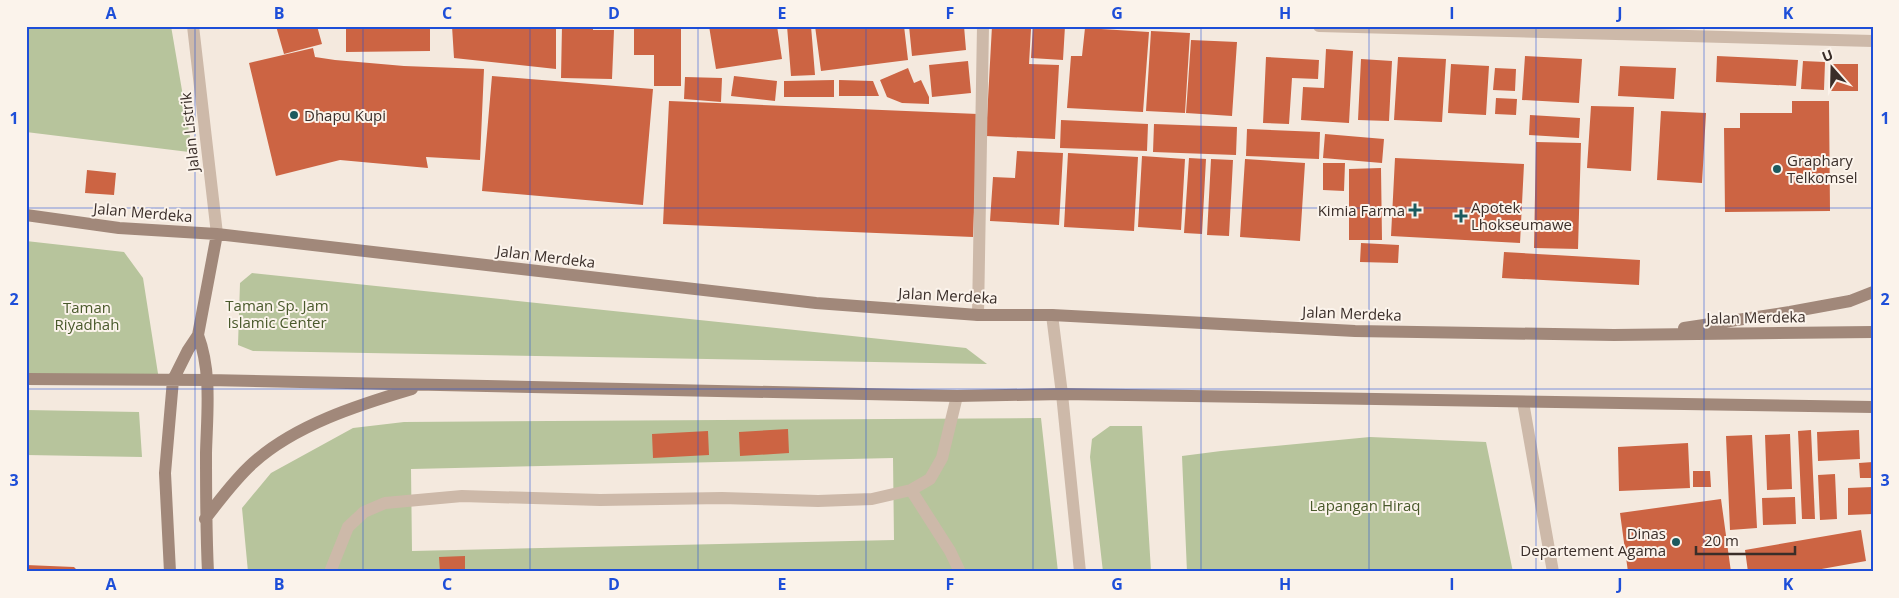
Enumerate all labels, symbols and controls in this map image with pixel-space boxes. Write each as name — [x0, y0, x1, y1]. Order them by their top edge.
text: A — [105, 2, 117, 24]
text: B — [274, 2, 284, 24]
text: C — [442, 2, 452, 24]
text: D — [608, 2, 620, 24]
text: E — [778, 2, 787, 24]
text: F — [946, 2, 954, 24]
text: G — [1111, 2, 1123, 24]
text: H — [1279, 2, 1291, 24]
text: I — [1449, 2, 1455, 24]
text: J — [1615, 2, 1623, 24]
text: K — [1783, 2, 1794, 24]
north arrow — [1806, 42, 1856, 92]
text: U — [1819, 45, 1836, 66]
street label: Jalan Listrik — [175, 91, 203, 175]
place label: Dhapu Kupi — [304, 105, 386, 125]
text: 1 — [9, 107, 19, 129]
text: 1 — [1880, 107, 1890, 129]
marker: Dhapu Kupi — [288, 109, 300, 121]
place label: Graphary Telkomsel — [1787, 150, 1858, 187]
marker: Graphary Telkomsel — [1771, 163, 1783, 175]
place label: Apotek Lhokseumawe — [1471, 197, 1572, 234]
street label: Jalan Merdeka — [91, 198, 193, 226]
place label: Kimia Farma — [1318, 200, 1405, 220]
marker: Kimia Farma — [1409, 204, 1421, 216]
marker: Apotek Lhokseumawe — [1455, 210, 1467, 222]
street label: Jalan Merdeka — [493, 240, 597, 272]
street label: Jalan Merdeka — [896, 282, 998, 308]
text: 2 — [9, 288, 19, 310]
text: 2 — [1880, 288, 1890, 310]
park label: Taman Sp. Jam Islamic Center — [225, 295, 329, 332]
park label: Taman Riyadhah — [55, 297, 119, 334]
street label: Jalan Merdeka — [1300, 301, 1402, 325]
street label: Jalan Merdeka — [1704, 306, 1806, 328]
text: 3 — [9, 469, 19, 491]
text: 3 — [1880, 469, 1890, 491]
park label: Lapangan Hiraq — [1310, 495, 1420, 515]
place label: Dinas Departement Agama — [1520, 523, 1666, 560]
scale bar — [1696, 523, 1795, 555]
text: 20 m — [1704, 530, 1739, 550]
marker: Dinas Departement Agama — [1670, 536, 1682, 548]
text: A — [105, 573, 117, 595]
text: B — [274, 573, 284, 595]
text: C — [442, 573, 452, 595]
text: D — [608, 573, 620, 595]
text: E — [778, 573, 787, 595]
text: F — [946, 573, 954, 595]
text: G — [1111, 573, 1123, 595]
text: H — [1279, 573, 1291, 595]
text: I — [1449, 573, 1455, 595]
text: J — [1615, 573, 1623, 595]
text: K — [1783, 573, 1794, 595]

